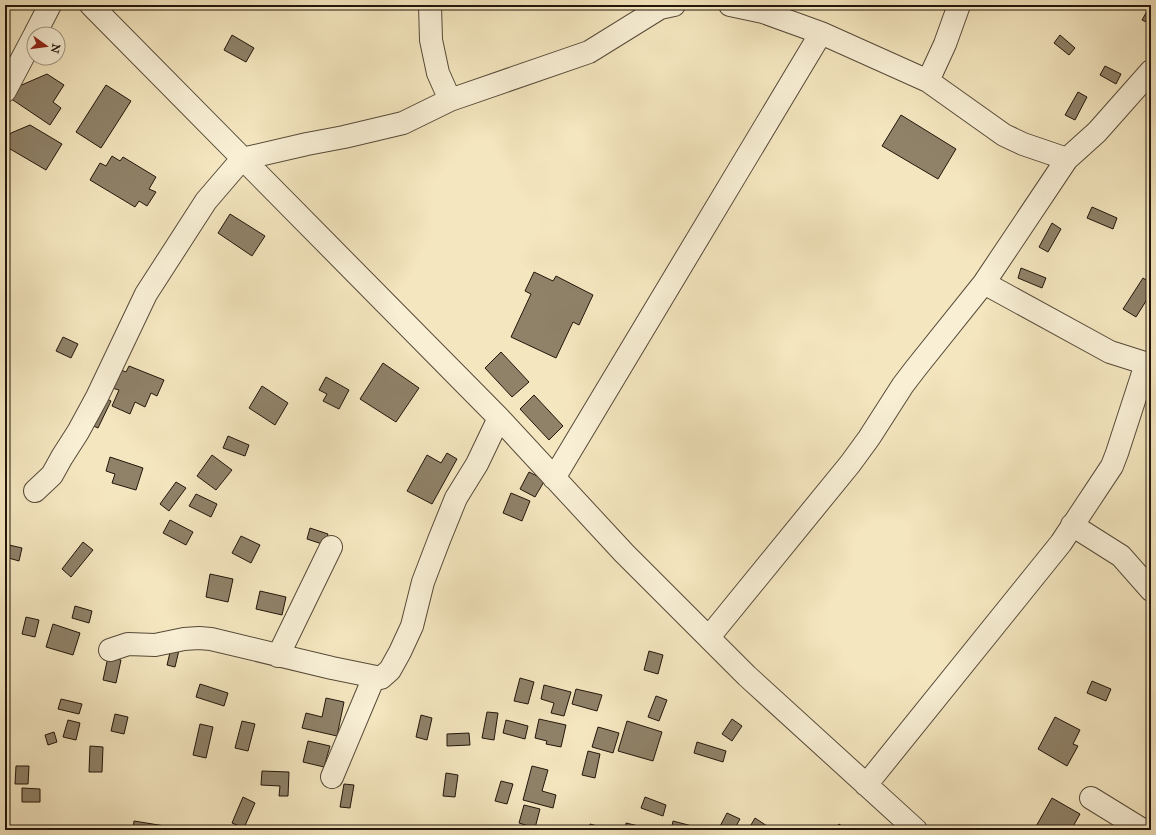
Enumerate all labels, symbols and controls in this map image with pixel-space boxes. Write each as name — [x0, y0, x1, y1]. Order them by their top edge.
north arrow — [26, 26, 66, 66]
text: N — [48, 42, 63, 55]

